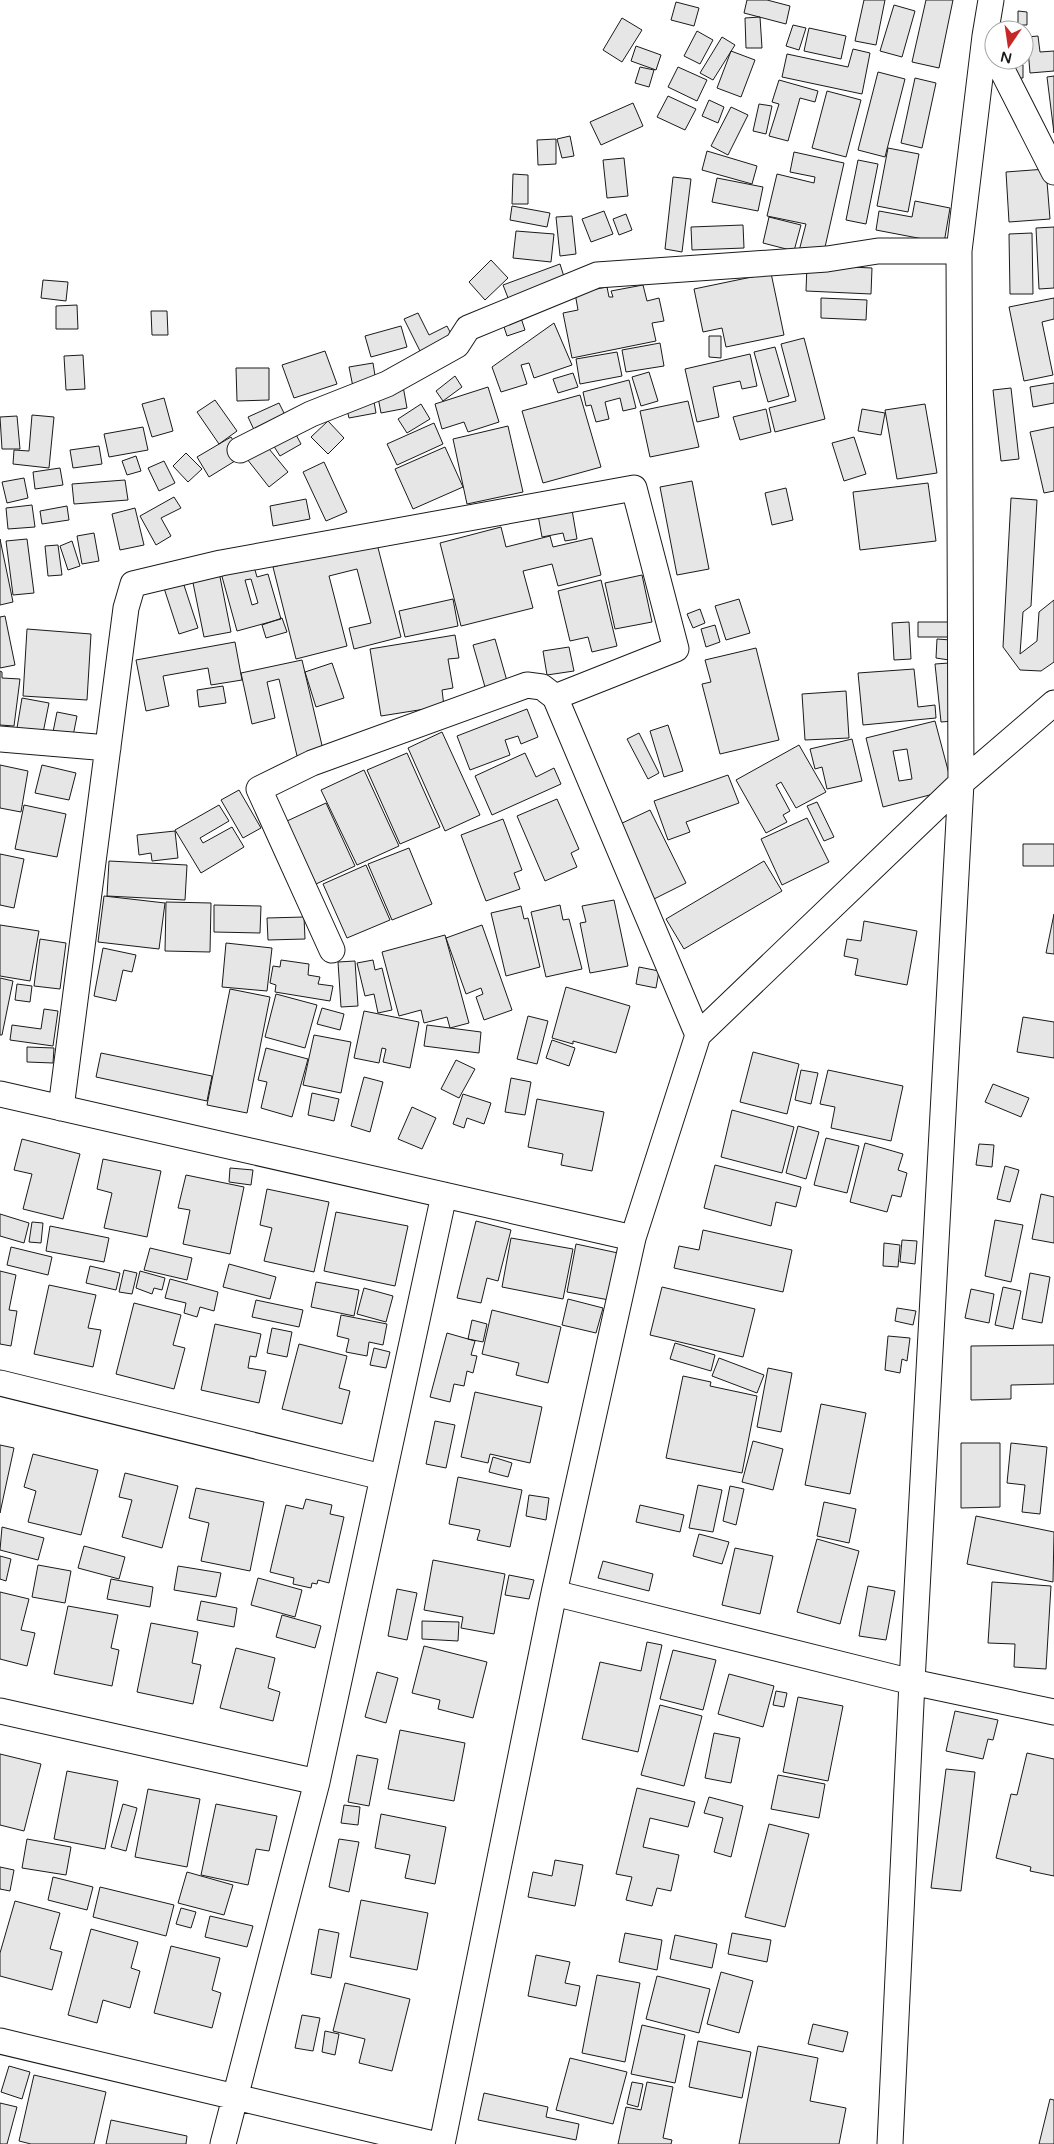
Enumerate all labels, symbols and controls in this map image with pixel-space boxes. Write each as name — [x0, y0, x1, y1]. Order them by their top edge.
north arrow — [984, 20, 1034, 70]
text: N — [999, 48, 1014, 67]

